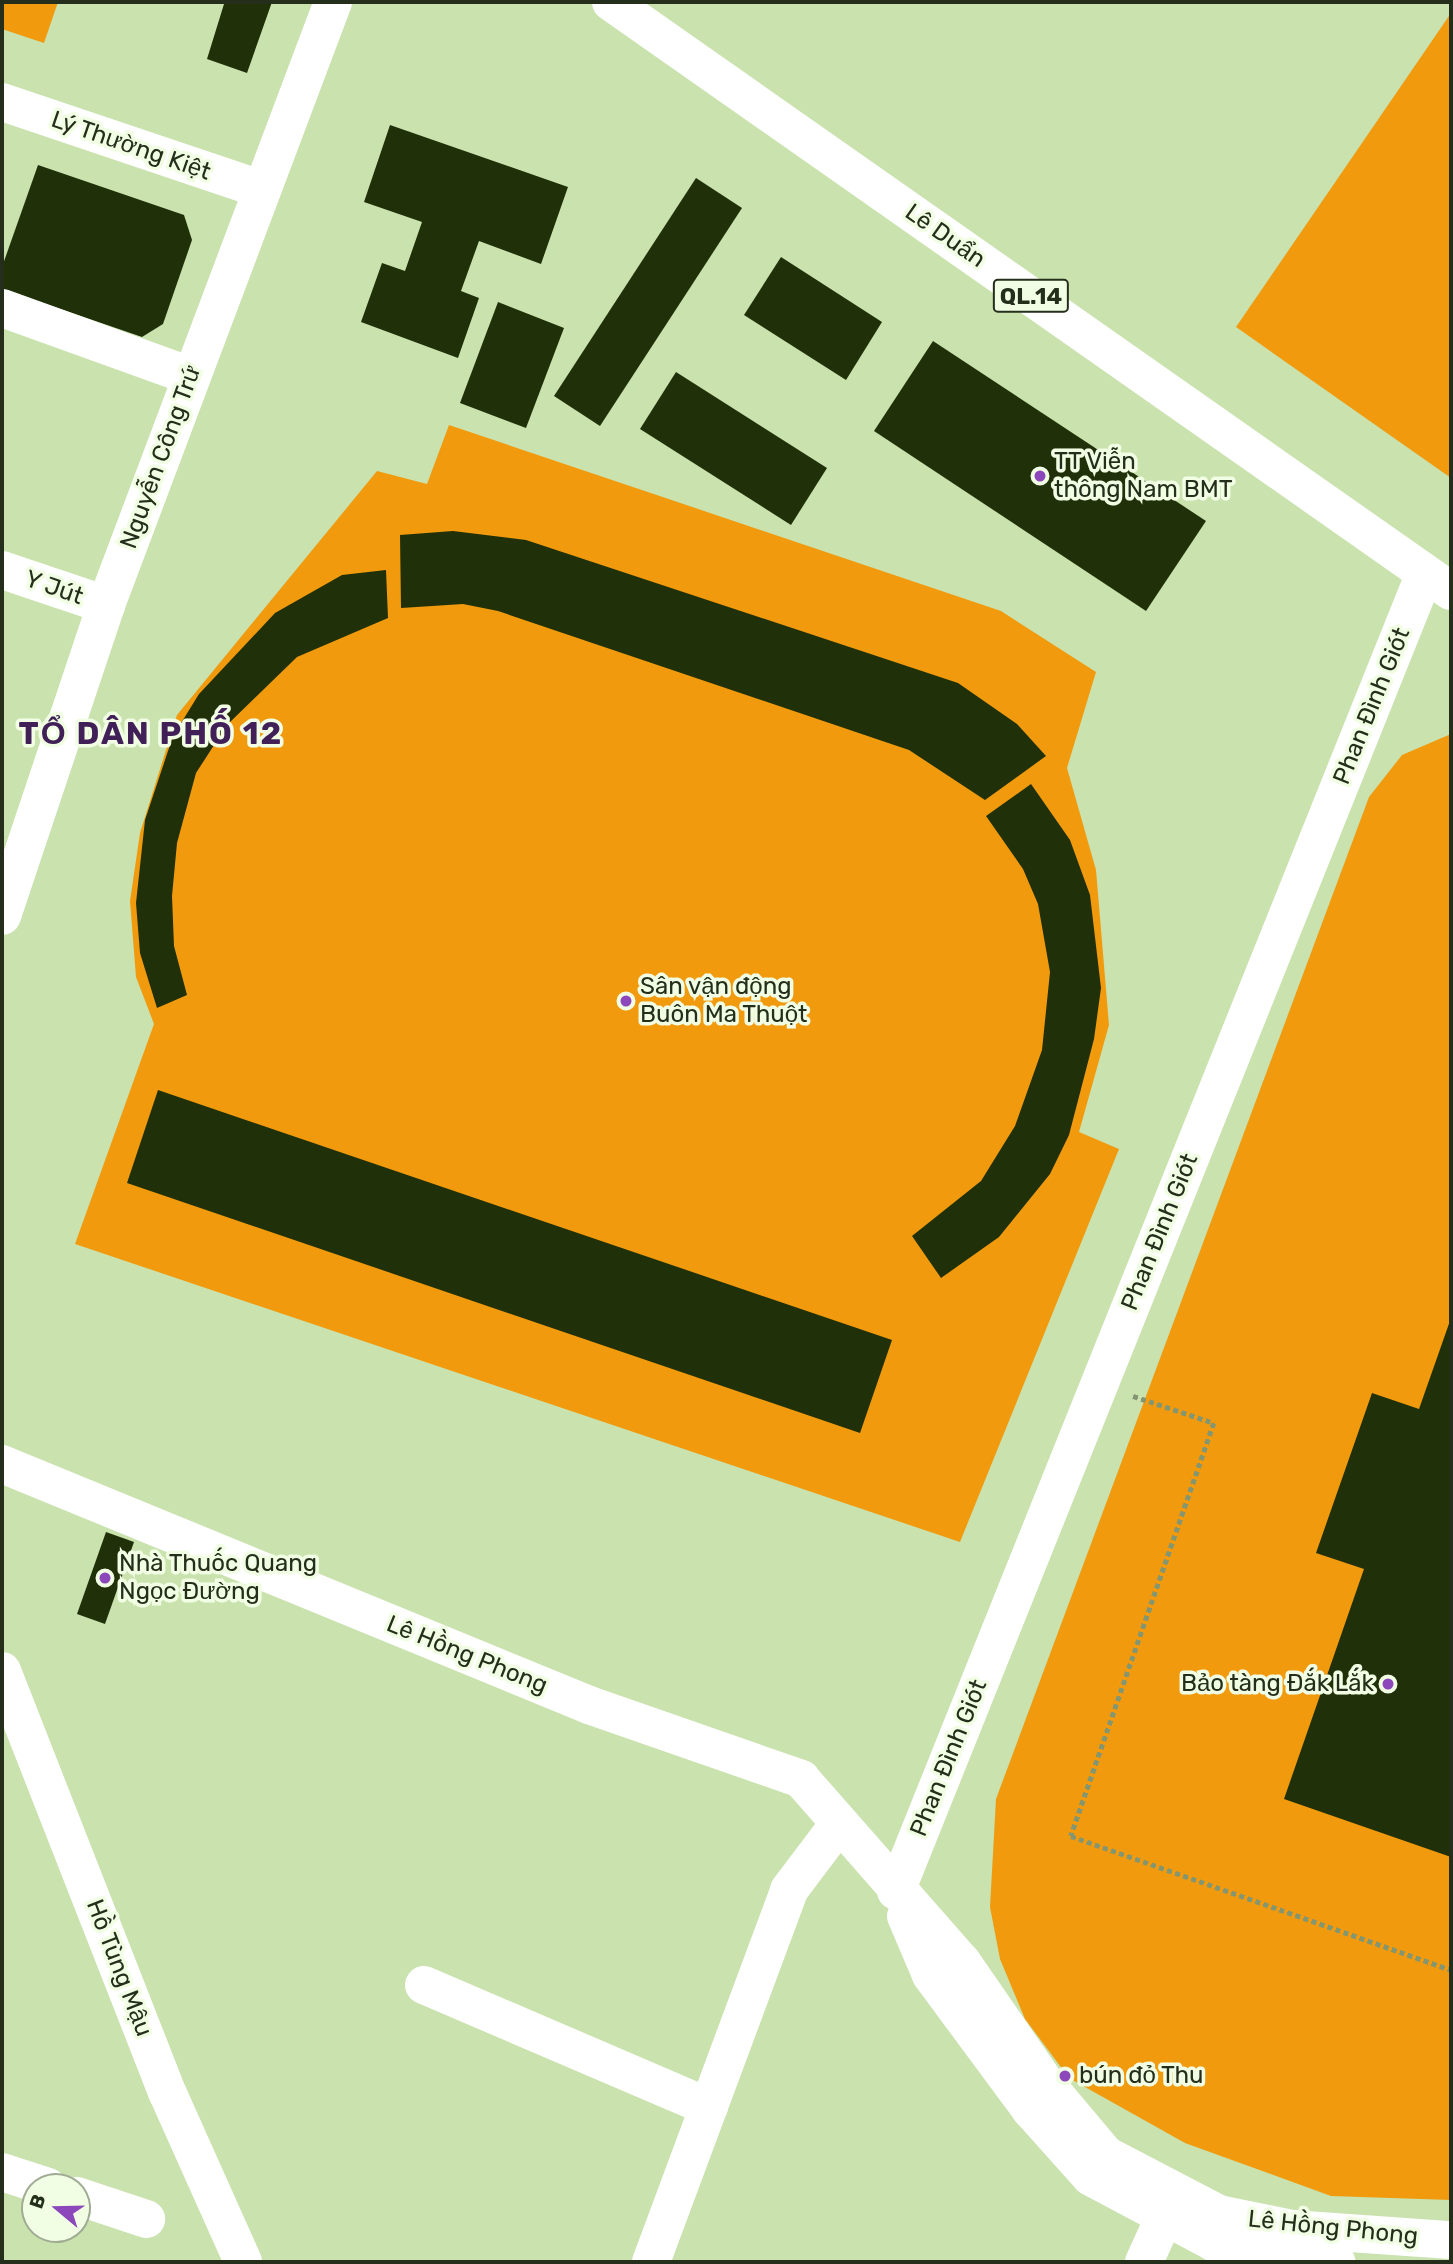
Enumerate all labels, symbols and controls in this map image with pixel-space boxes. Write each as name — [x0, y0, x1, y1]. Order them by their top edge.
street label: Lý Thường Kiệt — [47, 105, 215, 187]
street label: Lê Duẩn — [899, 198, 991, 274]
road number: QL.14 — [992, 276, 1070, 316]
street label: Nguyễn Công Trứ — [114, 361, 208, 553]
place label: TT Viễn thông Nam BMT — [1054, 448, 1233, 504]
marker: TT Viễn thông Nam BMT — [1032, 468, 1048, 484]
street label: Y Jút — [21, 565, 87, 611]
street label: Phan Đình Giót — [1327, 623, 1417, 789]
district label: TỔ DÂN PHỐ 12 — [20, 714, 282, 752]
place label: Sân vận động Buôn Ma Thuột — [640, 973, 808, 1029]
marker: Sân vận động Buôn Ma Thuột — [618, 993, 634, 1009]
street label: Phan Đình Giót — [1115, 1149, 1205, 1315]
place label: Nhà Thuốc Quang Ngọc Đường — [119, 1550, 318, 1606]
marker: Nhà Thuốc Quang Ngọc Đường — [97, 1570, 113, 1586]
street label: Lê Hồng Phong — [382, 1610, 552, 1700]
place label: Bảo tàng Đắk Lắk — [1180, 1670, 1374, 1698]
street label: Phan Đình Giót — [904, 1675, 994, 1841]
marker: Bảo tàng Đắk Lắk — [1380, 1676, 1396, 1692]
street label: Hồ Tùng Mậu — [80, 1895, 158, 2041]
place label: bún đỏ Thu — [1079, 2062, 1204, 2090]
marker: bún đỏ Thu — [1057, 2068, 1073, 2084]
north arrow — [21, 2173, 91, 2243]
text: B — [25, 2192, 51, 2212]
street label: Lê Hồng Phong — [1247, 2205, 1419, 2251]

